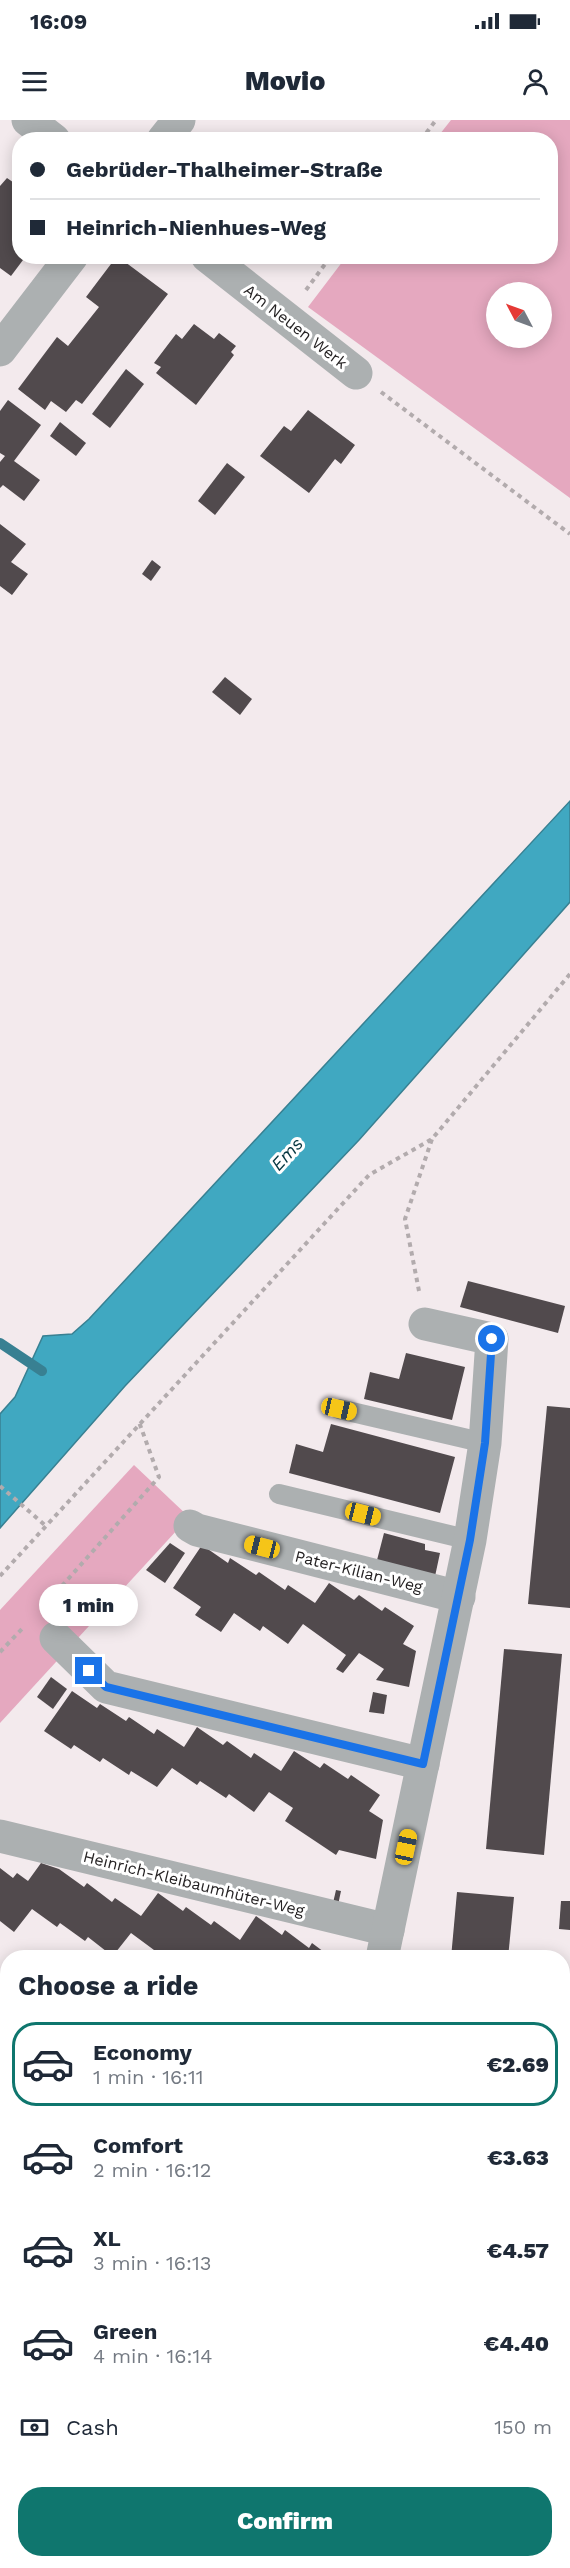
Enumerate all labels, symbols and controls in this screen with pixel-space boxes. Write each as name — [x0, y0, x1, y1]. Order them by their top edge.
text: 16:09 — [30, 9, 87, 34]
icon: menu — [18, 65, 51, 98]
text: Movio — [245, 65, 325, 97]
icon: person — [519, 65, 552, 98]
text: Gebrüder-Thalheimer-Straße — [66, 157, 383, 182]
text: Heinrich-Nienhues-Weg — [66, 215, 326, 240]
street label: Am Neuen Werk — [240, 280, 351, 373]
north arrow — [486, 282, 552, 348]
map controls — [486, 282, 552, 348]
water label: Ems — [266, 1133, 307, 1174]
route start — [478, 1325, 505, 1352]
car — [319, 1396, 359, 1422]
car — [343, 1501, 383, 1527]
car — [242, 1534, 282, 1560]
street label: Pater-Kilian-Weg — [293, 1546, 425, 1597]
callout: 1 min — [40, 1584, 138, 1626]
text: 1 min — [63, 1593, 114, 1617]
route end — [75, 1657, 102, 1684]
car — [393, 1828, 419, 1866]
street label: Heinrich-Kleibaumhüter-Weg — [81, 1847, 307, 1920]
text: Choose a ride — [18, 1970, 198, 2002]
icon: car — [21, 2037, 75, 2091]
text: Economy — [93, 2040, 192, 2065]
text: €2.69 — [487, 2052, 549, 2077]
text: 1 min · 16:11 — [93, 2065, 204, 2089]
icon: car — [21, 2130, 75, 2184]
text: Comfort — [93, 2133, 183, 2158]
text: €3.63 — [487, 2145, 549, 2170]
text: 2 min · 16:12 — [93, 2158, 211, 2182]
icon: car — [21, 2223, 75, 2277]
text: XL — [93, 2226, 121, 2251]
text: €4.57 — [487, 2238, 549, 2263]
text: 3 min · 16:13 — [93, 2251, 211, 2275]
icon: car — [21, 2316, 75, 2370]
text: Green — [93, 2319, 157, 2344]
text: €4.40 — [484, 2331, 549, 2356]
text: 4 min · 16:14 — [93, 2344, 212, 2368]
icon: cash — [18, 2411, 51, 2444]
text: Cash — [66, 2415, 119, 2440]
text: 150 m — [494, 2415, 552, 2439]
button: Confirm — [18, 2487, 552, 2556]

